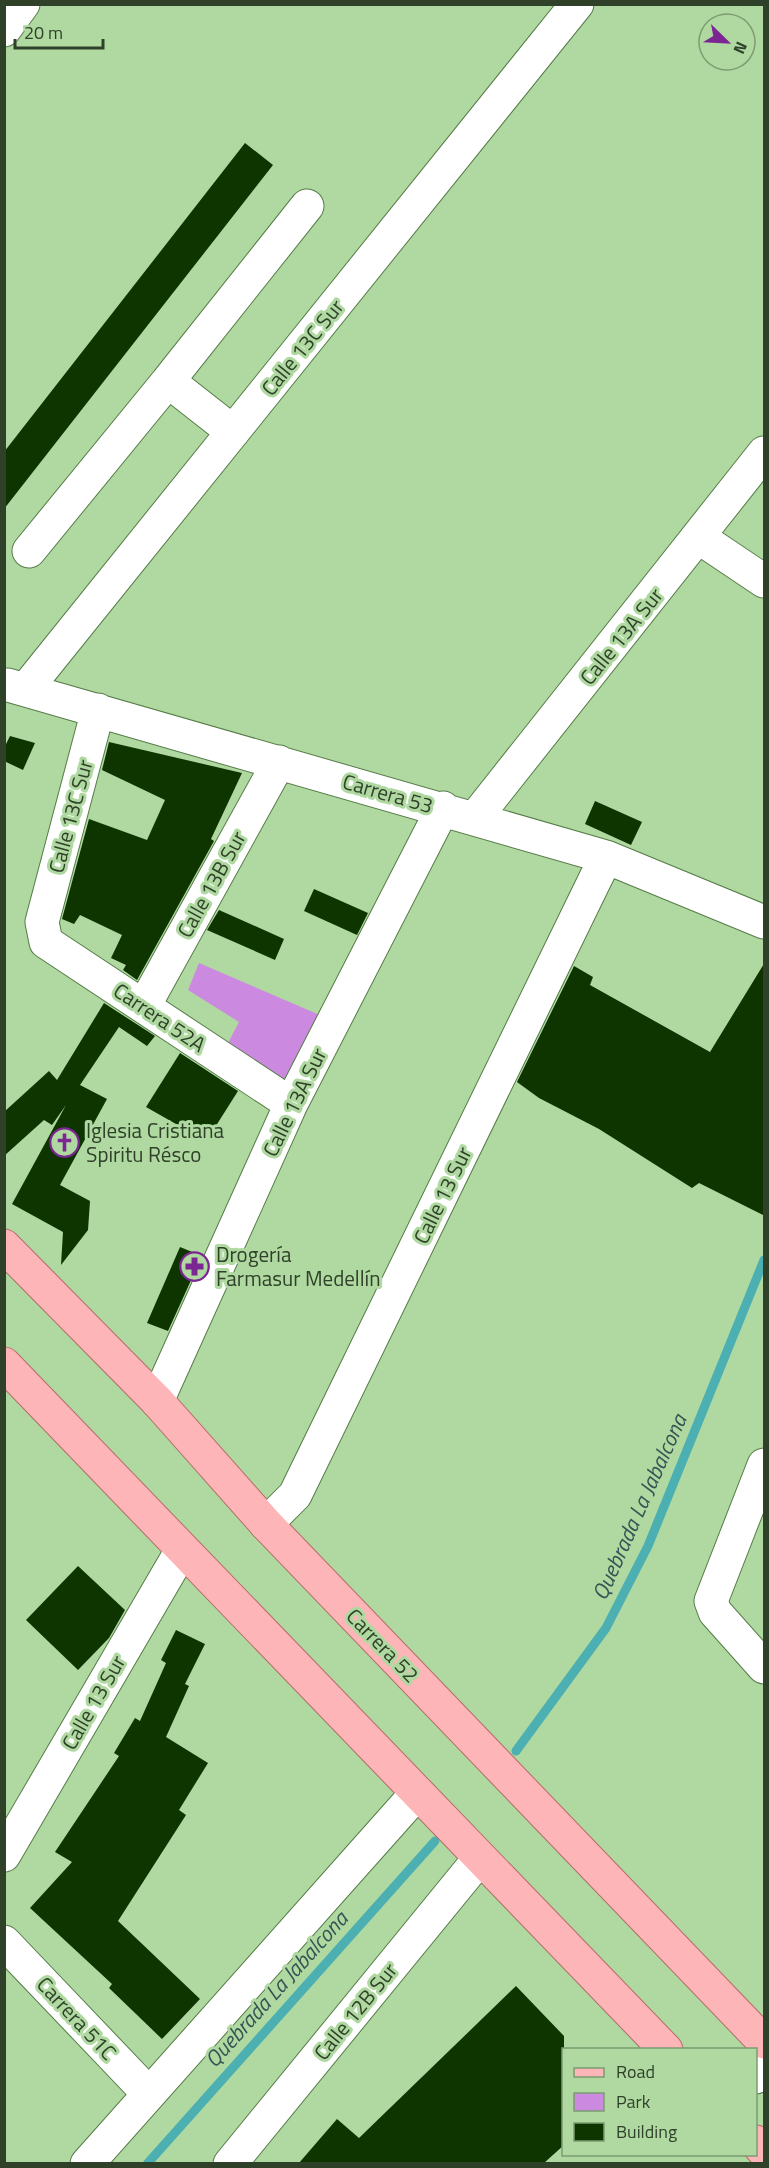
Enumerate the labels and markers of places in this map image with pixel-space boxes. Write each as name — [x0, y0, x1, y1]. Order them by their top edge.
place label: Iglesia Cristiana Spiritu Résco — [86, 1114, 224, 1170]
church icon: Iglesia Cristiana Spiritu Résco — [49, 1126, 81, 1158]
place label: Drogería Farmasur Medellín — [216, 1238, 380, 1294]
pharmacy icon: Drogería Farmasur Medellín — [179, 1250, 211, 1282]

